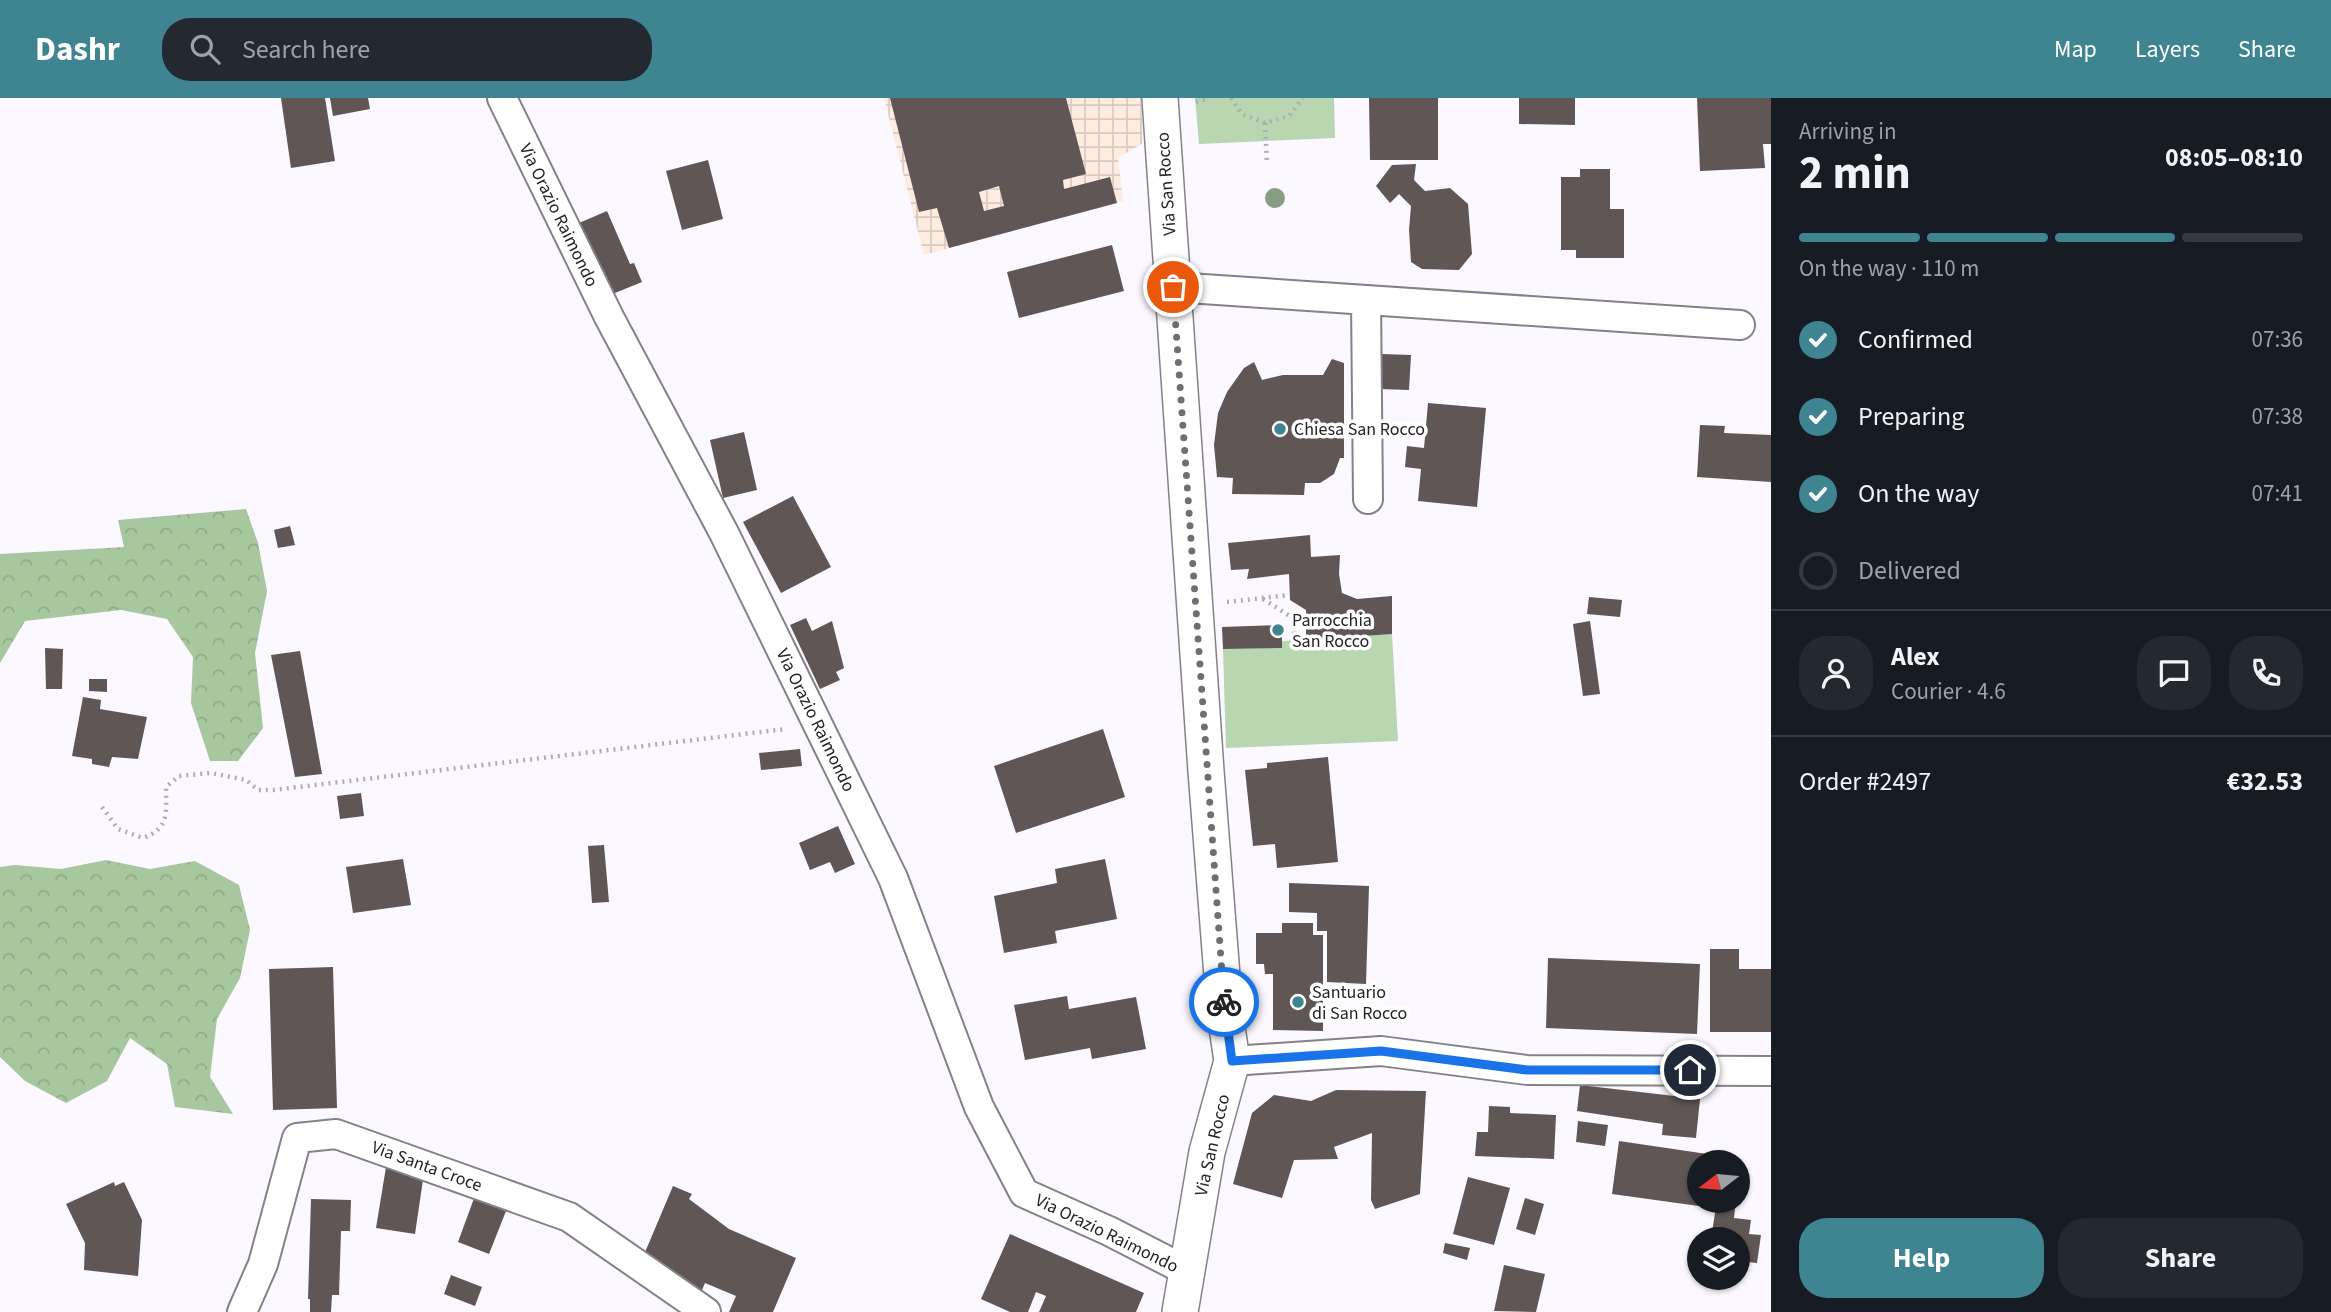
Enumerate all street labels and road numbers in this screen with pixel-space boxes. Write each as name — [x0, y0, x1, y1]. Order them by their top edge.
street label: Via San Rocco — [1150, 131, 1183, 237]
street label: Via Orazio Raimondo — [513, 139, 604, 291]
street label: Via Orazio Raimondo — [770, 644, 861, 796]
street label: Via San Rocco — [1189, 1092, 1236, 1198]
street label: Via Santa Croce — [368, 1135, 486, 1198]
street label: Via Orazio Raimondo — [1031, 1188, 1183, 1279]

